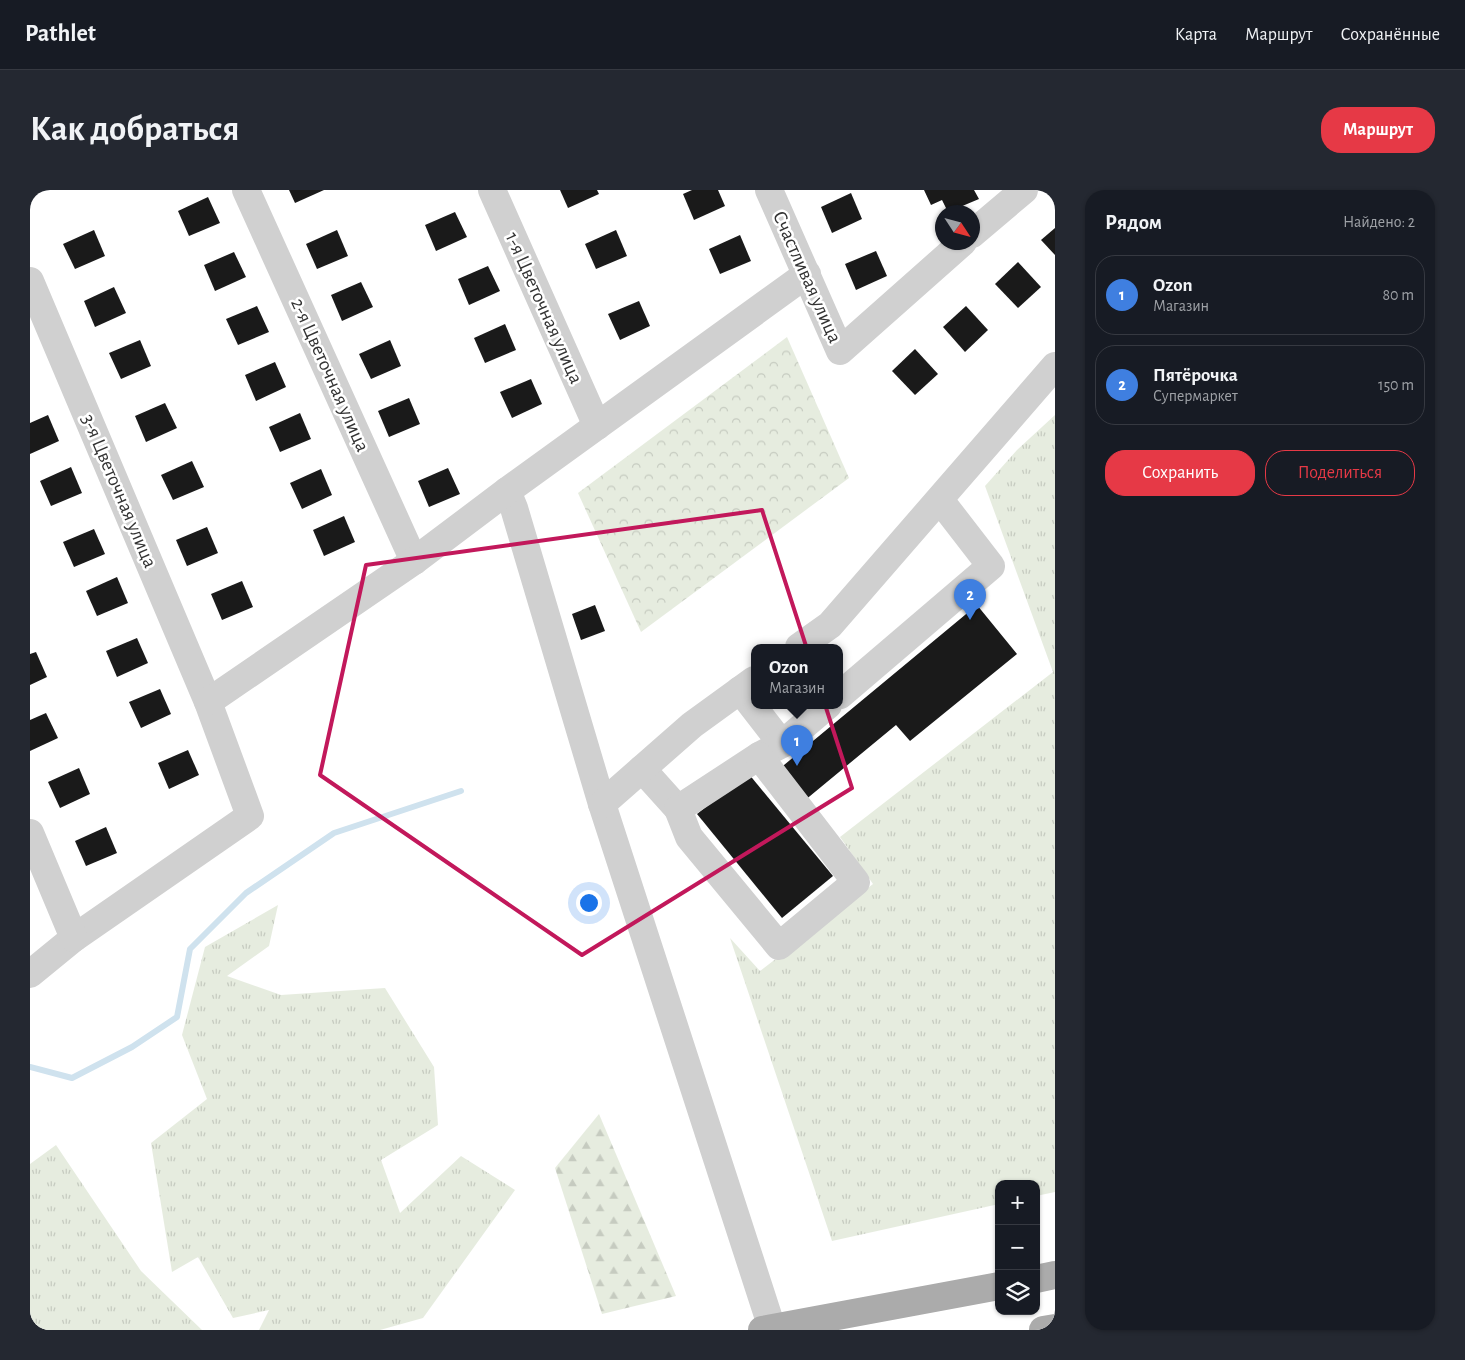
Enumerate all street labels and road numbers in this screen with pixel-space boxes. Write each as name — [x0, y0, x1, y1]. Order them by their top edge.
street label: Счастливая улица — [769, 208, 845, 346]
street label: 1-я Цветочная улица — [502, 229, 586, 387]
street label: 2-я Цветочная улица — [287, 295, 373, 455]
street label: 3-я Цветочная улица — [78, 411, 160, 571]

